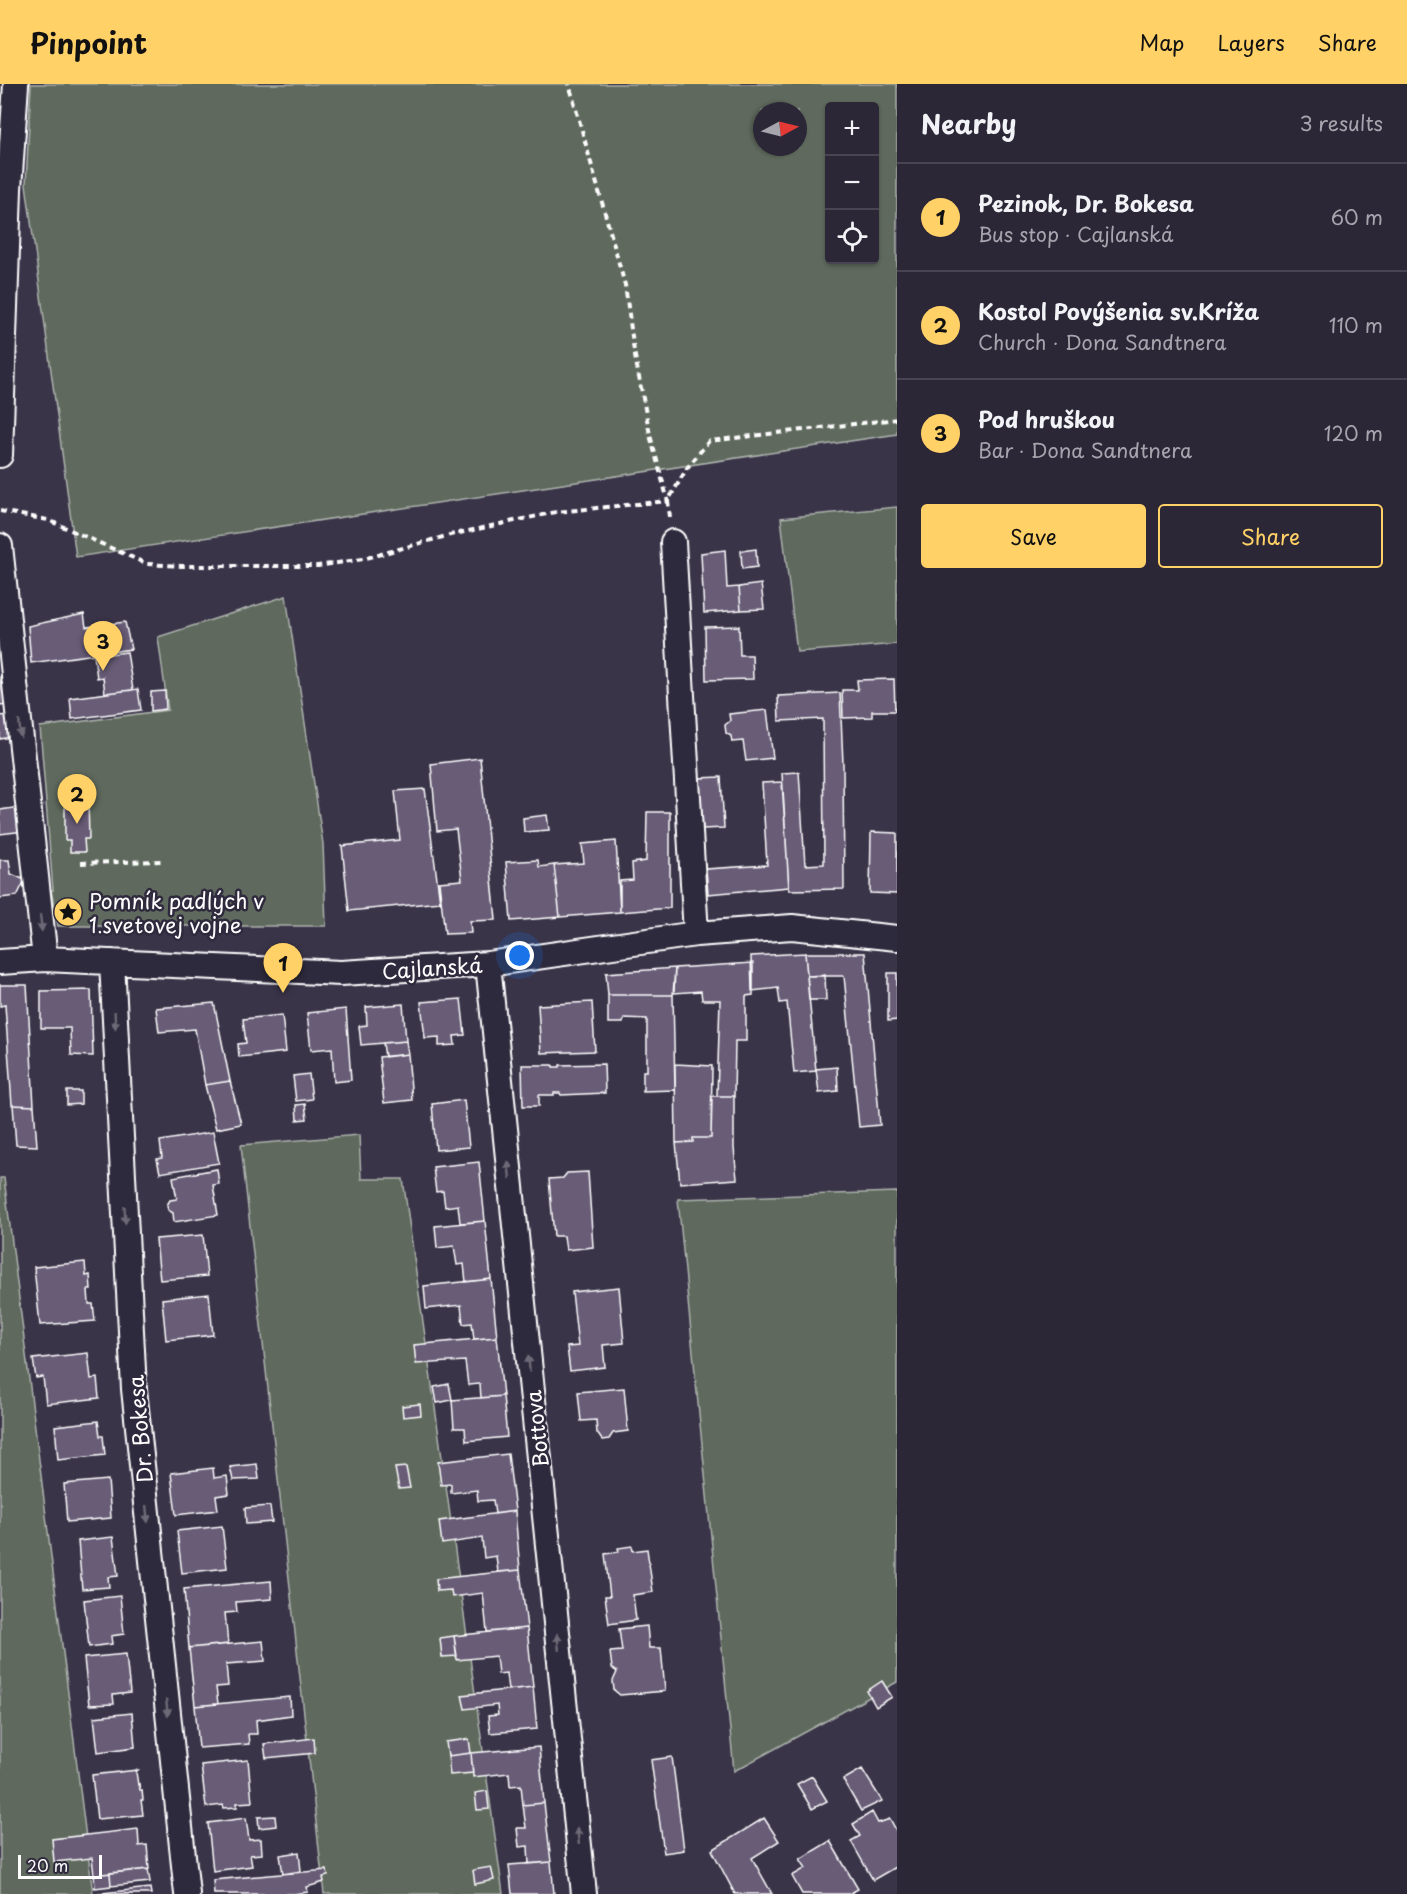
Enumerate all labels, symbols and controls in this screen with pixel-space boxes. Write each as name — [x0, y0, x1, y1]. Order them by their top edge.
text: Pinpoint — [30, 21, 147, 64]
text: Map — [1140, 26, 1184, 58]
text: Layers — [1217, 26, 1285, 58]
text: Share — [1318, 26, 1377, 58]
north arrow — [753, 102, 807, 156]
map controls — [825, 102, 879, 264]
button: + — [825, 102, 879, 156]
text: Nearby — [921, 104, 1016, 143]
text: 3 results — [1300, 108, 1383, 138]
button: − — [825, 156, 879, 210]
text: Pezinok, Dr. Bokesa — [978, 186, 1194, 219]
text: 1 — [936, 202, 945, 232]
text: 60 m — [1331, 202, 1383, 232]
button: locate — [825, 210, 879, 264]
text: Bus stop · Cajlanská — [978, 219, 1173, 249]
text: Kostol Povýšenia sv.Kríža — [978, 294, 1259, 327]
text: 2 — [933, 310, 948, 340]
text: 110 m — [1329, 310, 1383, 340]
text: Church · Dona Sandtnera — [978, 327, 1226, 357]
text: Pod hruškou — [978, 402, 1115, 435]
text: 3 — [934, 418, 947, 448]
text: 120 m — [1324, 418, 1383, 448]
text: Bar · Dona Sandtnera — [978, 435, 1192, 465]
button: Save — [921, 504, 1146, 568]
button: Share — [1158, 504, 1383, 568]
pin: 3 — [84, 622, 122, 671]
one-way arrow — [15, 720, 25, 739]
pin: 2 — [58, 774, 97, 824]
place label: Pomník padlých v 1.svetovej vojne — [89, 884, 264, 940]
place icon: Pomník padlých v 1.svetovej vojne — [52, 896, 84, 928]
one-way arrow — [36, 913, 46, 932]
your location — [505, 941, 534, 970]
pin: 1 — [264, 944, 302, 993]
street label: Cajlanská — [381, 948, 483, 986]
one-way arrow — [111, 1011, 120, 1030]
one-way arrow — [504, 1161, 514, 1180]
one-way arrow — [120, 1205, 129, 1224]
one-way arrow — [524, 1355, 534, 1374]
street label: Dr. Bokesa — [118, 1374, 160, 1484]
street label: Bottova — [516, 1389, 556, 1469]
one-way arrow — [142, 1505, 152, 1524]
one-way arrow — [553, 1632, 563, 1651]
one-way arrow — [162, 1699, 172, 1718]
one-way arrow — [573, 1826, 583, 1845]
scale bar — [18, 1852, 102, 1880]
text: 20 m — [27, 1853, 68, 1877]

